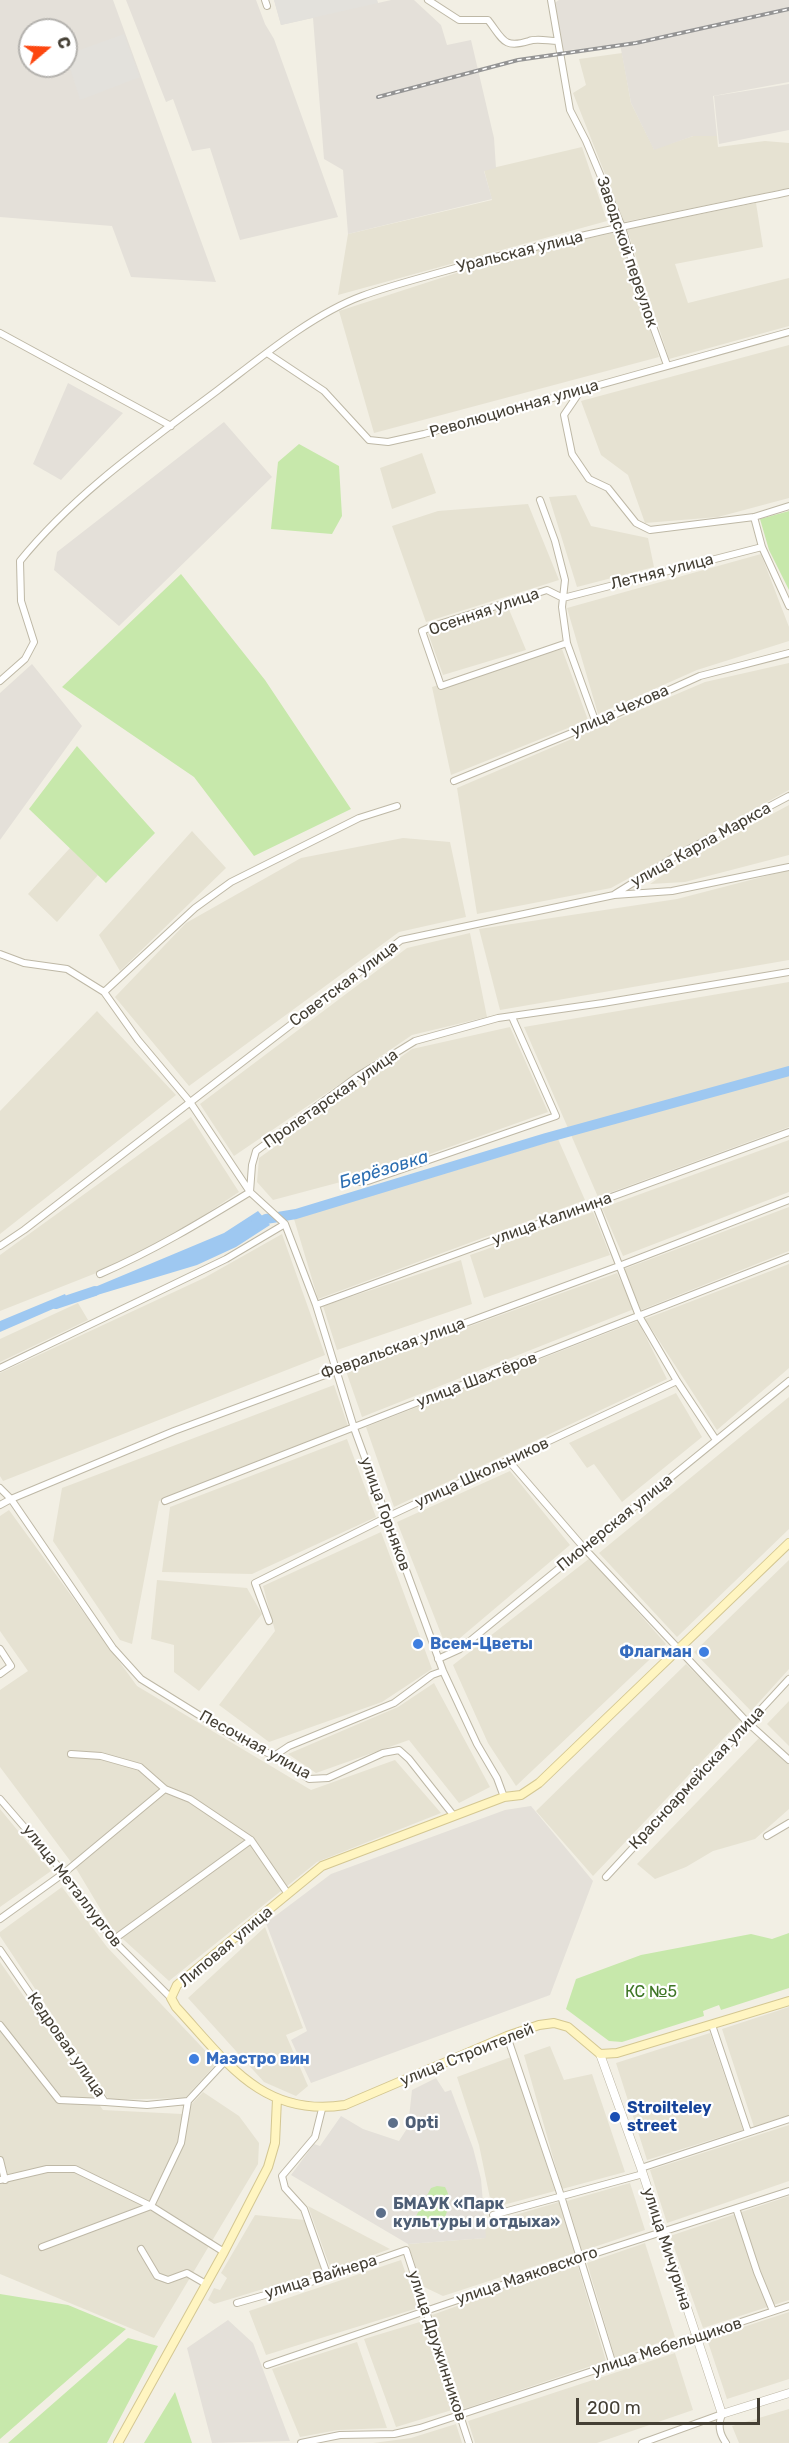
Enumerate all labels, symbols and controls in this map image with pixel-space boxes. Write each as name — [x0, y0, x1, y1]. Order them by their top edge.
north arrow — [18, 18, 78, 78]
text: С — [53, 34, 74, 51]
street label: Заводской переулок — [592, 174, 662, 330]
street label: Уральская улица — [455, 227, 585, 277]
street label: Революционная улица — [427, 376, 601, 442]
street label: Летняя улица — [608, 550, 716, 594]
street label: Осенняя улица — [426, 584, 542, 640]
street label: улица Чехова — [568, 681, 672, 741]
street label: улица Карла Маркса — [628, 798, 774, 892]
street label: Советская улица — [286, 937, 402, 1031]
street label: Пролетарская улица — [260, 1045, 402, 1153]
water label: Берёзовка — [337, 1146, 431, 1194]
street label: улица Калинина — [489, 1188, 615, 1250]
street label: Февральская улица — [318, 1314, 468, 1384]
street label: улица Шахтёров — [414, 1348, 540, 1412]
street label: улица Школьников — [412, 1434, 552, 1512]
street label: улица Горняков — [355, 1454, 415, 1574]
street label: Пионерская улица — [553, 1470, 677, 1576]
place label: Всем-Цветы — [430, 1634, 533, 1654]
marker: Всем-Цветы — [411, 1637, 425, 1651]
place label: Флагман — [619, 1642, 692, 1662]
marker: Флагман — [697, 1645, 711, 1659]
street label: Красноармейская улица — [625, 1702, 769, 1854]
street label: Песочная улица — [196, 1706, 314, 1784]
street label: улица Металлургов — [18, 1821, 126, 1951]
street label: Липовая улица — [175, 1902, 277, 1992]
park label: КС №5 — [625, 1982, 677, 2002]
street label: Кедровая улица — [23, 1989, 109, 2101]
street label: улица Строителей — [397, 2019, 537, 2091]
place label: Маэстро вин — [206, 2049, 310, 2069]
marker: Маэстро вин — [187, 2052, 201, 2066]
place label: Stroilteley street — [627, 2098, 711, 2136]
marker: Stroilteley street — [608, 2110, 622, 2124]
place label: Opti — [405, 2113, 438, 2133]
marker: Opti — [386, 2116, 400, 2130]
street label: улица Мичурина — [638, 2185, 696, 2313]
place label: БМАУК «Парк культуры и отдыха» — [393, 2194, 560, 2232]
marker: БМАУК «Парк культуры и отдыха» — [374, 2206, 388, 2220]
street label: улица Маяковского — [454, 2243, 600, 2309]
street label: улица Вайнера — [263, 2251, 379, 2303]
street label: улица Дружинников — [404, 2268, 470, 2424]
street label: улица Мебельщиков — [590, 2314, 744, 2380]
scale bar — [579, 2386, 764, 2424]
text: 200 m — [587, 2397, 641, 2419]

